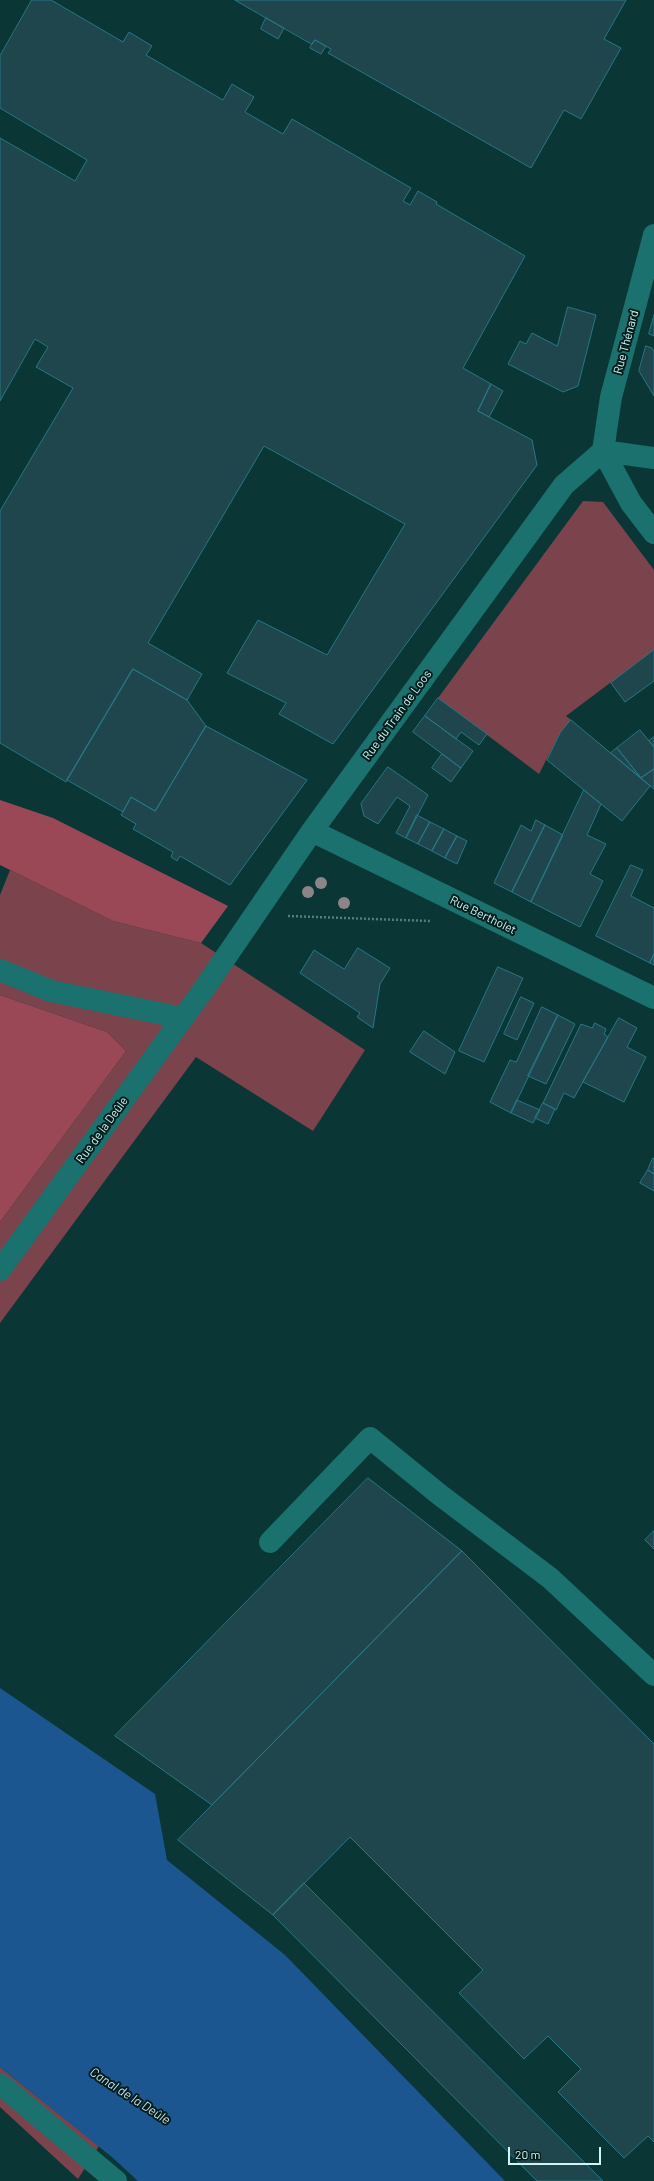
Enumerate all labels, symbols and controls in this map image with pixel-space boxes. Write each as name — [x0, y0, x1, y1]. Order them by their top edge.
street label: Rue Thénard — [611, 308, 641, 376]
street label: Rue du Train de Loos — [360, 667, 434, 763]
street label: Rue Bertholet — [448, 893, 518, 937]
street label: Rue de la Deûle — [73, 1094, 131, 1166]
water label: Canal de la Deûle — [87, 2064, 173, 2128]
scale bar — [510, 2139, 603, 2165]
text: 20 m — [515, 2147, 541, 2161]

